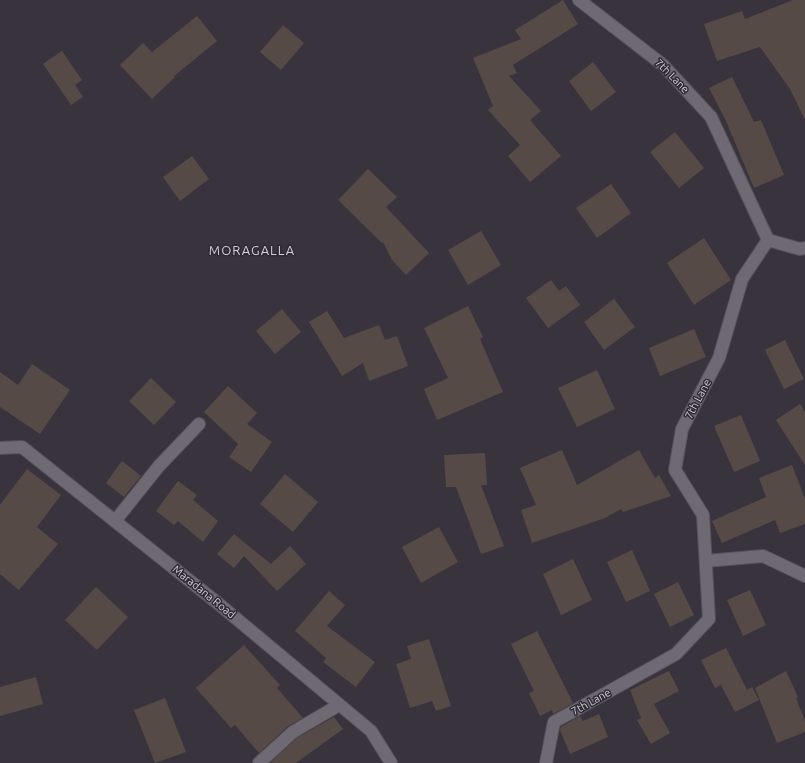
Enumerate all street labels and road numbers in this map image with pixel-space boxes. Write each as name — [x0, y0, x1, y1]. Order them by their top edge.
street label: 7th Lane — [652, 56, 692, 96]
street label: 7th Lane — [682, 377, 714, 421]
street label: Maradana Road — [170, 563, 238, 621]
street label: 7th Lane — [569, 686, 613, 718]

